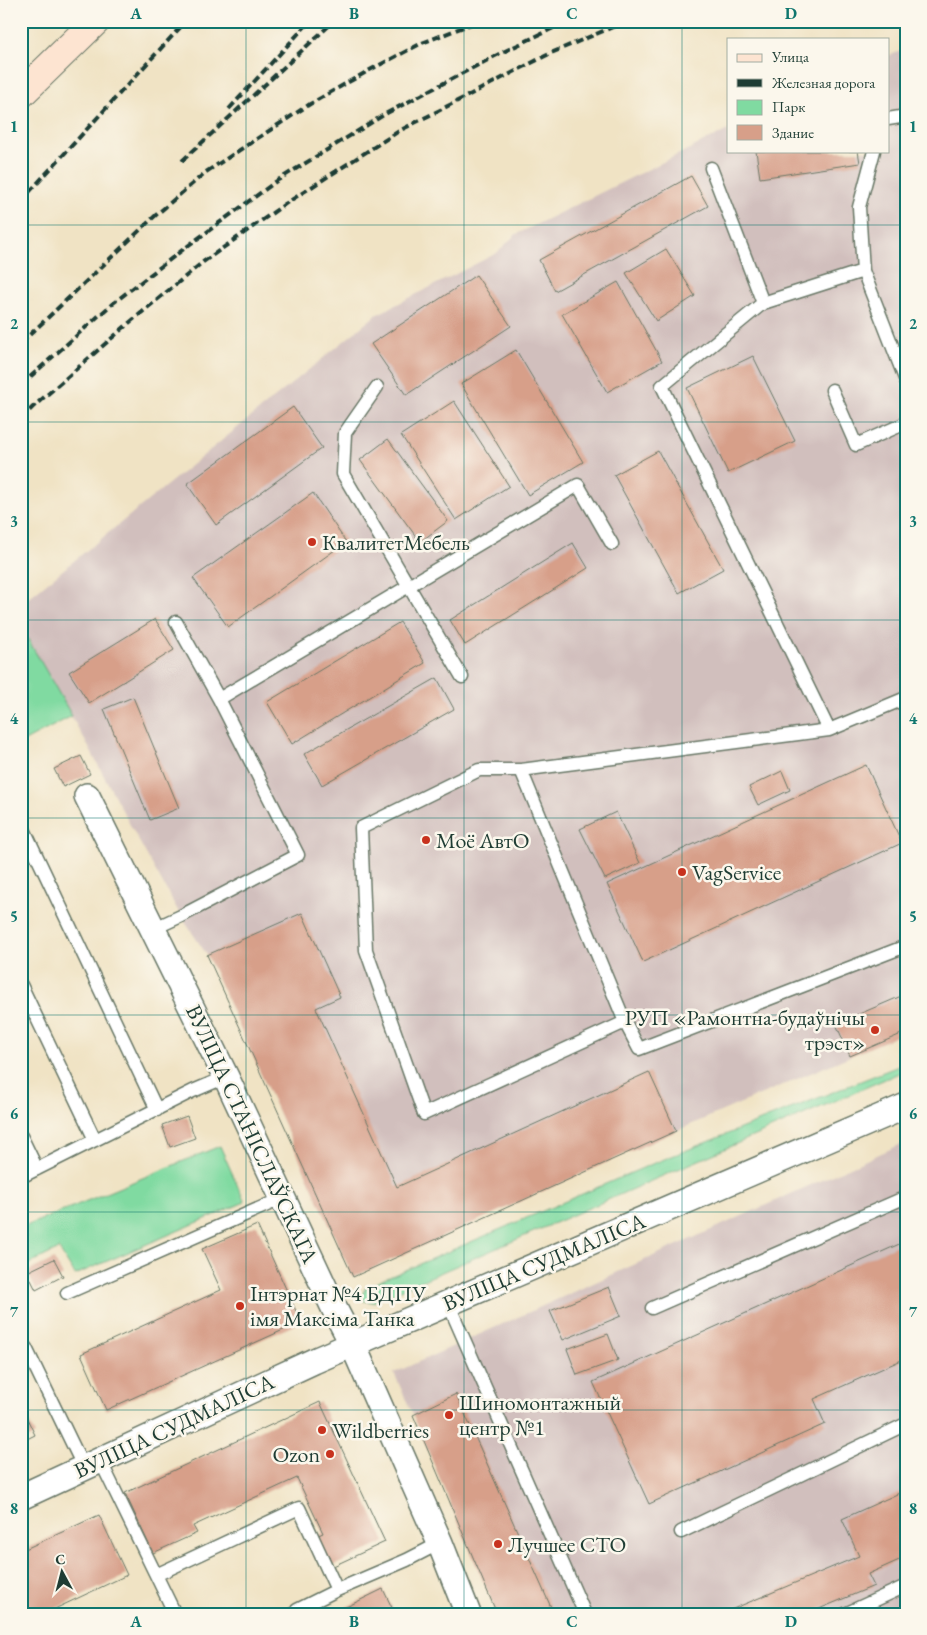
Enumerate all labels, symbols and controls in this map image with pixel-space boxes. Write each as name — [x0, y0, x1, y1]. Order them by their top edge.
text: A — [129, 3, 142, 24]
text: B — [349, 3, 359, 24]
text: C — [566, 3, 578, 24]
text: D — [785, 3, 797, 24]
legend — [727, 38, 890, 152]
text: Улица — [771, 47, 809, 66]
text: Железная дорога — [771, 73, 875, 92]
text: Парк — [772, 97, 805, 116]
text: 1 — [10, 116, 18, 137]
text: 1 — [909, 116, 917, 137]
text: Здание — [772, 123, 814, 142]
text: 2 — [10, 313, 19, 334]
text: 2 — [909, 313, 918, 334]
text: 3 — [10, 511, 18, 532]
text: 3 — [909, 511, 917, 532]
place label: КвалитетМебель — [322, 528, 470, 557]
marker: КвалитетМебель — [306, 536, 318, 548]
text: 4 — [10, 708, 19, 729]
text: 4 — [909, 708, 918, 729]
place label: Моё АвтО — [436, 826, 530, 855]
marker: Моё АвтО — [420, 834, 432, 846]
place label: VagService — [692, 858, 782, 887]
marker: VagService — [676, 866, 688, 878]
text: 5 — [10, 906, 18, 927]
text: 5 — [909, 906, 917, 927]
street label: ВУЛІЦА СТАНІСЛАЎСКАГА — [179, 1000, 325, 1269]
place label: РУП «Рамонтна-будаўнічы трэст» — [625, 1003, 865, 1057]
marker: РУП «Рамонтна-будаўнічы трэст» — [869, 1024, 881, 1036]
text: 6 — [10, 1103, 19, 1124]
text: 6 — [909, 1103, 918, 1124]
street label: ВУЛІЦА СУДМАЛІСА — [438, 1206, 650, 1318]
place label: Інтэрнат №4 БДПУ імя Максіма Танка — [250, 1279, 426, 1333]
marker: Інтэрнат №4 БДПУ імя Максіма Танка — [234, 1300, 246, 1312]
text: 7 — [10, 1301, 19, 1322]
text: 7 — [909, 1301, 918, 1322]
street label: ВУЛІЦА СУДМАЛІСА — [69, 1367, 279, 1485]
place label: Шиномонтажный центр №1 — [459, 1388, 621, 1442]
marker: Шиномонтажный центр №1 — [443, 1409, 455, 1421]
place label: Wildberries — [332, 1416, 429, 1445]
marker: Wildberries — [316, 1424, 328, 1436]
place label: Ozon — [272, 1440, 320, 1469]
marker: Ozon — [324, 1448, 336, 1460]
text: 8 — [10, 1498, 18, 1519]
text: 8 — [909, 1498, 917, 1519]
place label: Лучшее СТО — [508, 1530, 626, 1559]
marker: Лучшее СТО — [492, 1538, 504, 1550]
north arrow — [38, 1548, 88, 1598]
text: С — [54, 1550, 67, 1569]
text: A — [129, 1611, 142, 1632]
text: B — [349, 1611, 359, 1632]
text: C — [566, 1611, 578, 1632]
text: D — [785, 1611, 797, 1632]

